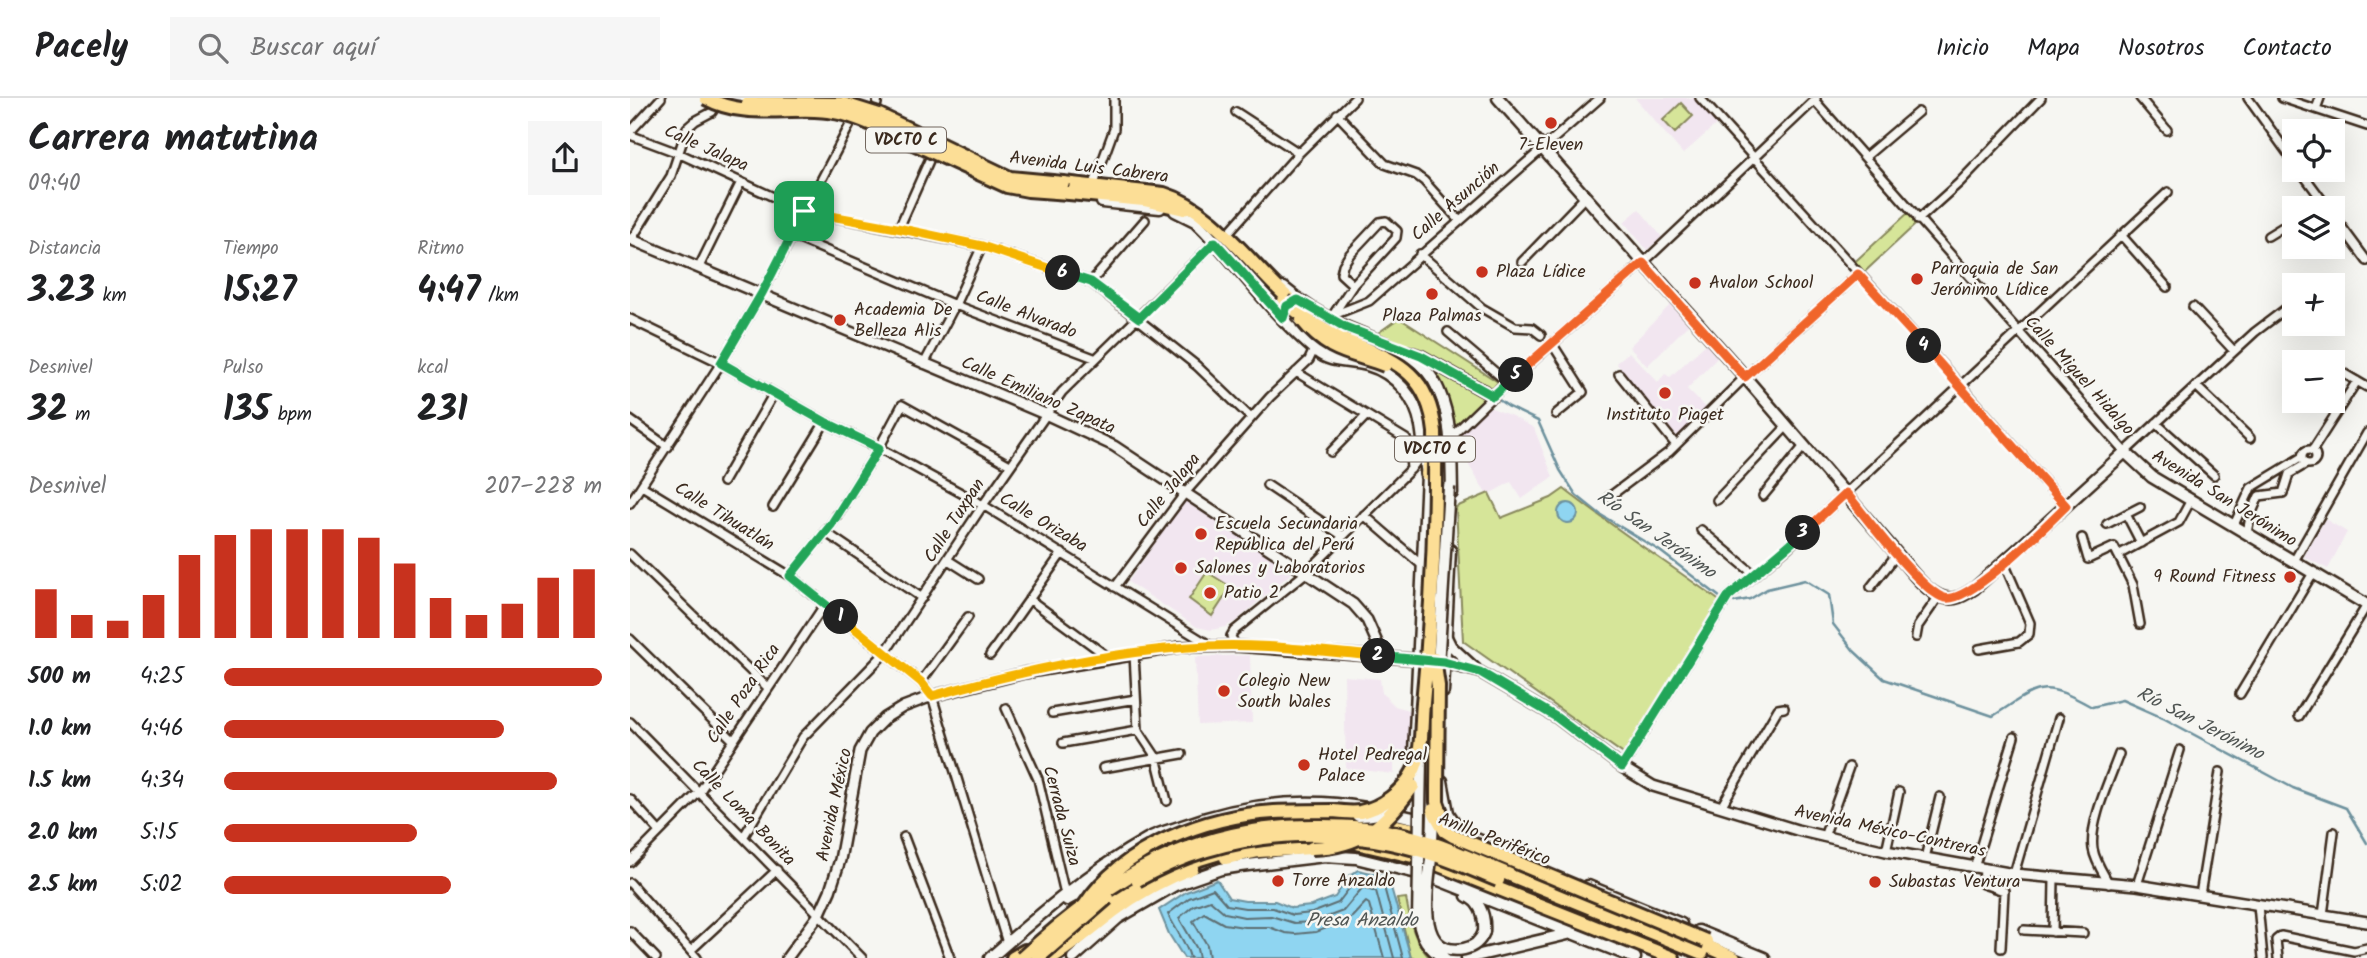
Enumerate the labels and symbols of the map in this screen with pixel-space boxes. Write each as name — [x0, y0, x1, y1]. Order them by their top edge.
marker: 7-Eleven — [1543, 115, 1559, 131]
street label: Calle Jalapa — [659, 117, 753, 181]
road number: VDCTO C — [866, 128, 946, 152]
place label: 7-Eleven — [1519, 131, 1583, 160]
street label: Avenida Luis Cabrera — [1008, 144, 1170, 192]
street label: Calle Asunción — [1405, 155, 1507, 249]
pin — [774, 181, 834, 241]
place label: Parroquia de San Jerónimo Lídice — [1931, 255, 2058, 305]
pin: 6 — [1046, 256, 1080, 290]
place label: Plaza Lídice — [1496, 258, 1586, 287]
marker: Plaza Lídice — [1474, 264, 1490, 280]
place label: Avalon School — [1709, 269, 1814, 298]
marker: Parroquia de San Jerónimo Lídice — [1909, 271, 1925, 287]
marker: Avalon School — [1687, 275, 1703, 291]
street label: Calle Alvarado — [971, 282, 1081, 348]
marker: Plaza Palmas — [1424, 286, 1440, 302]
place label: Academia De Belleza Alis — [854, 296, 952, 346]
place label: Plaza Palmas — [1382, 302, 1482, 331]
street label: Calle Miguel Hidalgo — [2017, 309, 2141, 443]
marker: Academia De Belleza Alis — [832, 312, 848, 328]
pin: 4 — [1906, 328, 1942, 364]
street label: Calle Emiliano Zapata — [956, 349, 1120, 443]
pin: 5 — [1498, 358, 1533, 392]
marker: Instituto Piaget — [1657, 385, 1673, 401]
place label: Instituto Piaget — [1606, 401, 1725, 430]
road number: VDCTO C — [1395, 436, 1475, 462]
street label: Avenida San Jerónimo — [2146, 442, 2302, 556]
street label: Calle Jalapa — [1129, 447, 1209, 535]
street label: Calle Tuxpan — [917, 473, 993, 569]
street label: Calle Tihuatlán — [668, 475, 780, 559]
water label: Río San Jerónimo — [1590, 483, 1723, 588]
street label: Calle Orizaba — [993, 485, 1093, 561]
place label: Escuela Secundaria República del Perú — [1215, 510, 1358, 560]
pin: 3 — [1786, 516, 1820, 550]
marker: Escuela Secundaria República del Perú — [1193, 526, 1209, 542]
place label: Salones y Laboratorios — [1195, 554, 1366, 583]
marker: Salones y Laboratorios — [1173, 560, 1189, 576]
place label: 9 Round Fitness — [2153, 563, 2276, 592]
marker: 9 Round Fitness — [2282, 569, 2298, 585]
place label: Patio 2 — [1224, 579, 1279, 608]
marker: Patio 2 — [1202, 585, 1218, 601]
pin: 1 — [824, 600, 858, 634]
street label: Calle Poza Rica — [700, 638, 788, 750]
pin: 2 — [1360, 638, 1396, 674]
place label: Colegio New South Wales — [1238, 667, 1331, 717]
water label: Río San Jerónimo — [2131, 679, 2270, 770]
marker: Colegio New South Wales — [1216, 683, 1232, 699]
place label: Hotel Pedregal Palace — [1318, 741, 1428, 791]
street label: Avenida México — [809, 746, 861, 864]
street label: Calle Loma Bonita — [684, 752, 802, 874]
marker: Hotel Pedregal Palace — [1296, 757, 1312, 773]
street label: Cerrada Suiza — [1034, 763, 1088, 869]
street label: Avenida México-Contreras — [1791, 798, 1989, 867]
street label: Anillo Periférico — [1434, 805, 1554, 875]
place label: Torre Anzaldo — [1292, 867, 1395, 896]
place label: Subastas Ventura — [1889, 868, 2020, 897]
marker: Torre Anzaldo — [1270, 873, 1286, 889]
marker: Subastas Ventura — [1867, 874, 1883, 890]
water label: Presa Anzaldo — [1306, 906, 1419, 936]

